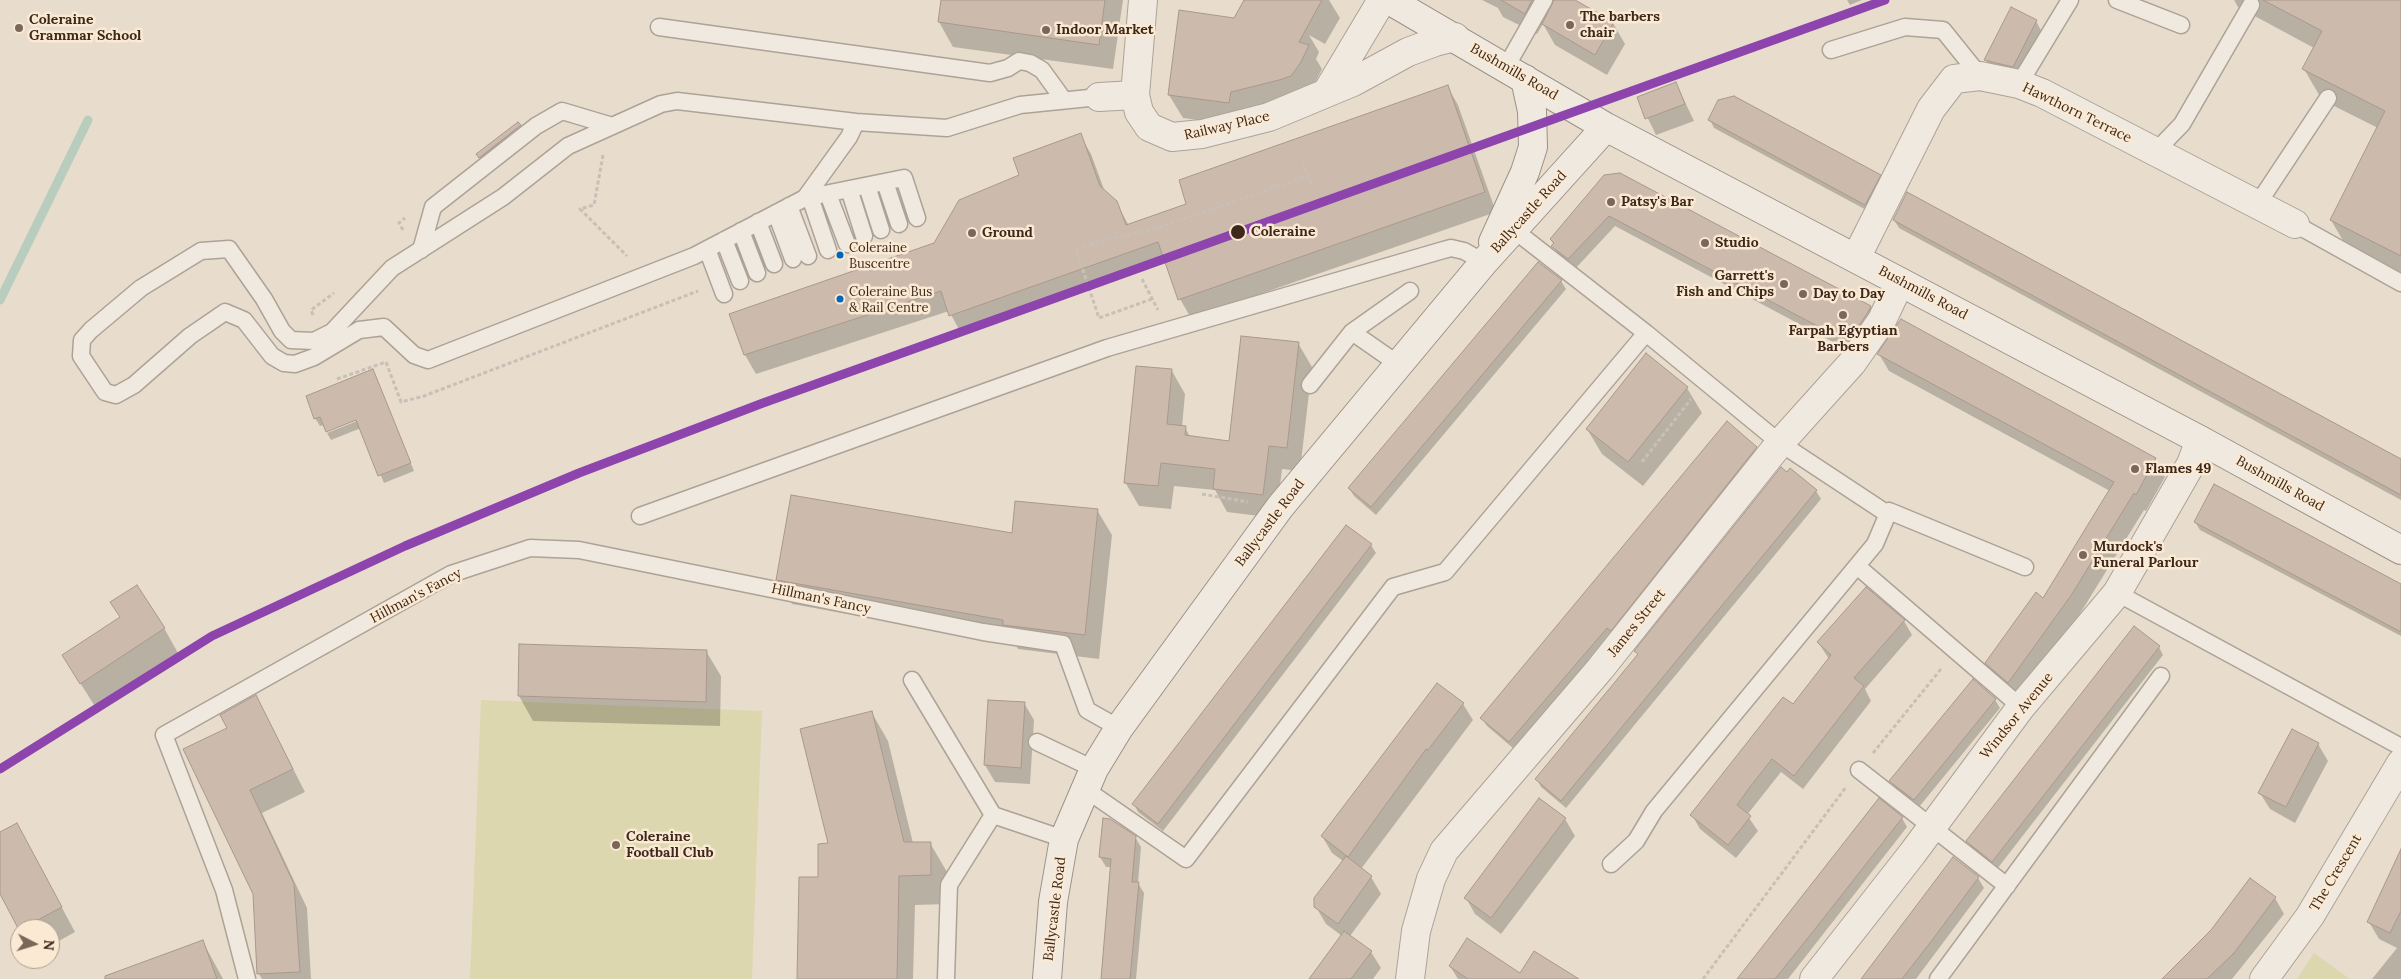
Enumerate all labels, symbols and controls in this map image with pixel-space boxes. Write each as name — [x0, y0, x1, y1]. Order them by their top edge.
place label: The barbers chair — [1580, 9, 1660, 41]
place label: Coleraine Grammar School — [29, 12, 141, 44]
marker: The barbers chair — [1564, 19, 1576, 31]
marker: Coleraine Grammar School — [13, 22, 25, 34]
place label: Indoor Market — [1056, 22, 1153, 38]
marker: Indoor Market — [1040, 24, 1052, 36]
street label: Bushmills Road — [1467, 40, 1561, 104]
street label: Hawthorn Terrace — [2020, 79, 2134, 147]
street label: Railway Place — [1183, 108, 1271, 144]
street label: Ballycastle Road — [1488, 167, 1570, 257]
place label: Patsy's Bar — [1621, 194, 1694, 210]
marker: Patsy's Bar — [1605, 196, 1617, 208]
marker: Coleraine — [1229, 223, 1247, 241]
place label: Coleraine — [1251, 224, 1315, 240]
place label: Ground — [982, 225, 1033, 241]
marker: Ground — [966, 227, 978, 239]
place label: Studio — [1715, 235, 1759, 251]
marker: Studio — [1699, 237, 1711, 249]
place label: Coleraine Buscentre — [849, 240, 910, 271]
marker: Coleraine Buscentre — [835, 250, 845, 260]
street label: Bushmills Road — [1876, 262, 1970, 324]
place label: Garrett's Fish and Chips — [1676, 268, 1774, 300]
marker: Garrett's Fish and Chips — [1778, 278, 1790, 290]
place label: Coleraine Bus & Rail Centre — [849, 284, 932, 315]
place label: Day to Day — [1813, 286, 1885, 302]
marker: Day to Day — [1797, 288, 1809, 300]
marker: Coleraine Bus & Rail Centre — [835, 294, 845, 304]
marker: Farpah Egyptian Barbers — [1837, 309, 1849, 321]
place label: Farpah Egyptian Barbers — [1788, 323, 1898, 356]
street label: Bushmills Road — [2233, 453, 2327, 515]
place label: Flames 49 — [2145, 461, 2211, 477]
marker: Flames 49 — [2129, 463, 2141, 475]
street label: Ballycastle Road — [1232, 476, 1308, 570]
place label: Murdock's Funeral Parlour — [2093, 539, 2198, 572]
marker: Murdock's Funeral Parlour — [2077, 549, 2089, 561]
street label: Hillman's Fancy — [367, 565, 465, 627]
street label: Hillman's Fancy — [770, 580, 872, 618]
street label: James Street — [1605, 586, 1669, 660]
street label: Windsor Avenue — [1977, 669, 2057, 763]
place label: Coleraine Football Club — [626, 829, 713, 862]
street label: The Crescent — [2306, 831, 2366, 915]
marker: Coleraine Football Club — [610, 839, 622, 851]
street label: Ballycastle Road — [1040, 856, 1070, 962]
north arrow — [10, 919, 60, 969]
text: N — [40, 939, 58, 951]

